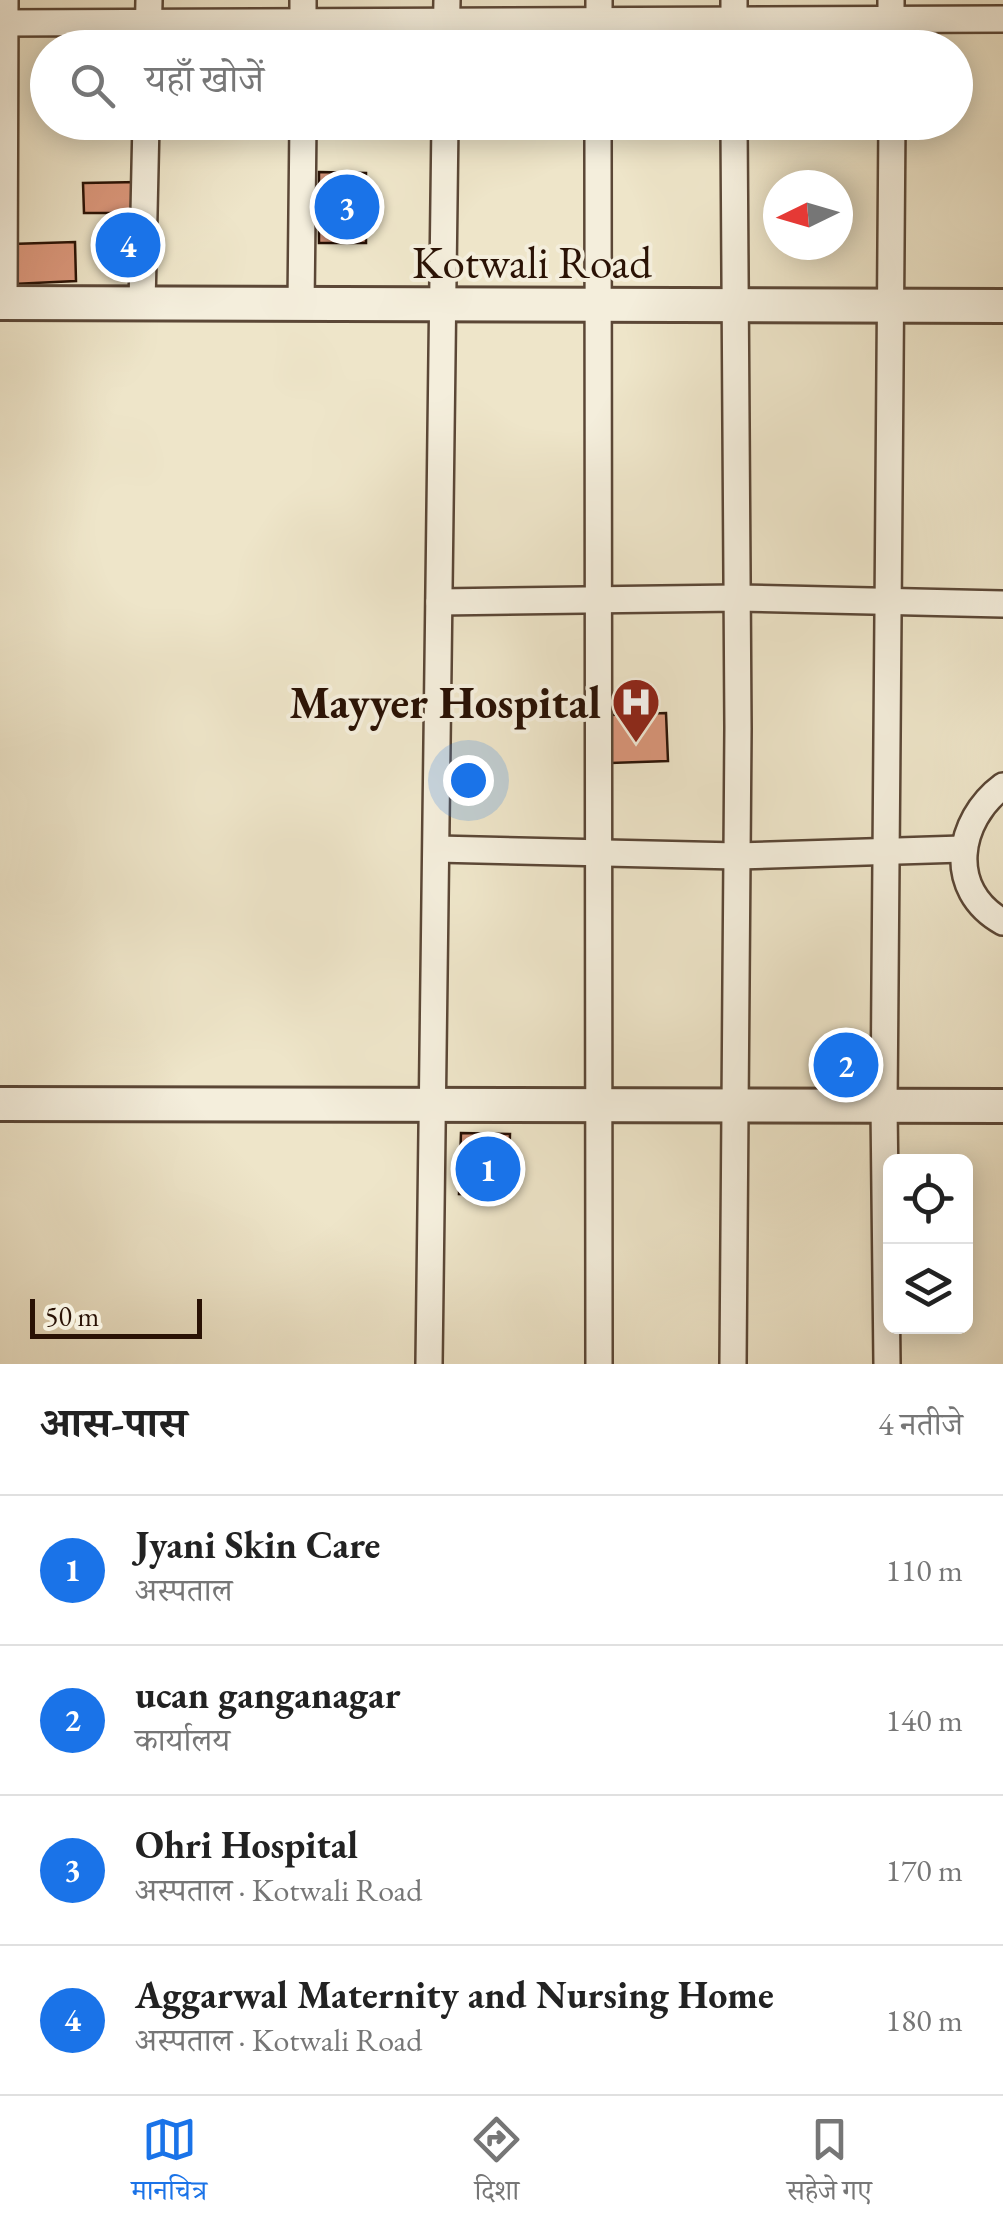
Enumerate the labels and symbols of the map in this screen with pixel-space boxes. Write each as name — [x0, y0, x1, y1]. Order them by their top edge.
pin: 3 — [314, 170, 380, 244]
north arrow — [763, 170, 853, 260]
pin: 4 — [96, 208, 160, 282]
street label: Kotwali Road — [412, 233, 652, 291]
place label: Mayyer Hospital — [289, 673, 601, 731]
hospital icon: Mayyer Hospital — [610, 676, 662, 744]
your location — [443, 755, 494, 806]
pin: 2 — [814, 1028, 878, 1102]
pin: 1 — [456, 1132, 520, 1206]
scale bar — [30, 1294, 202, 1338]

